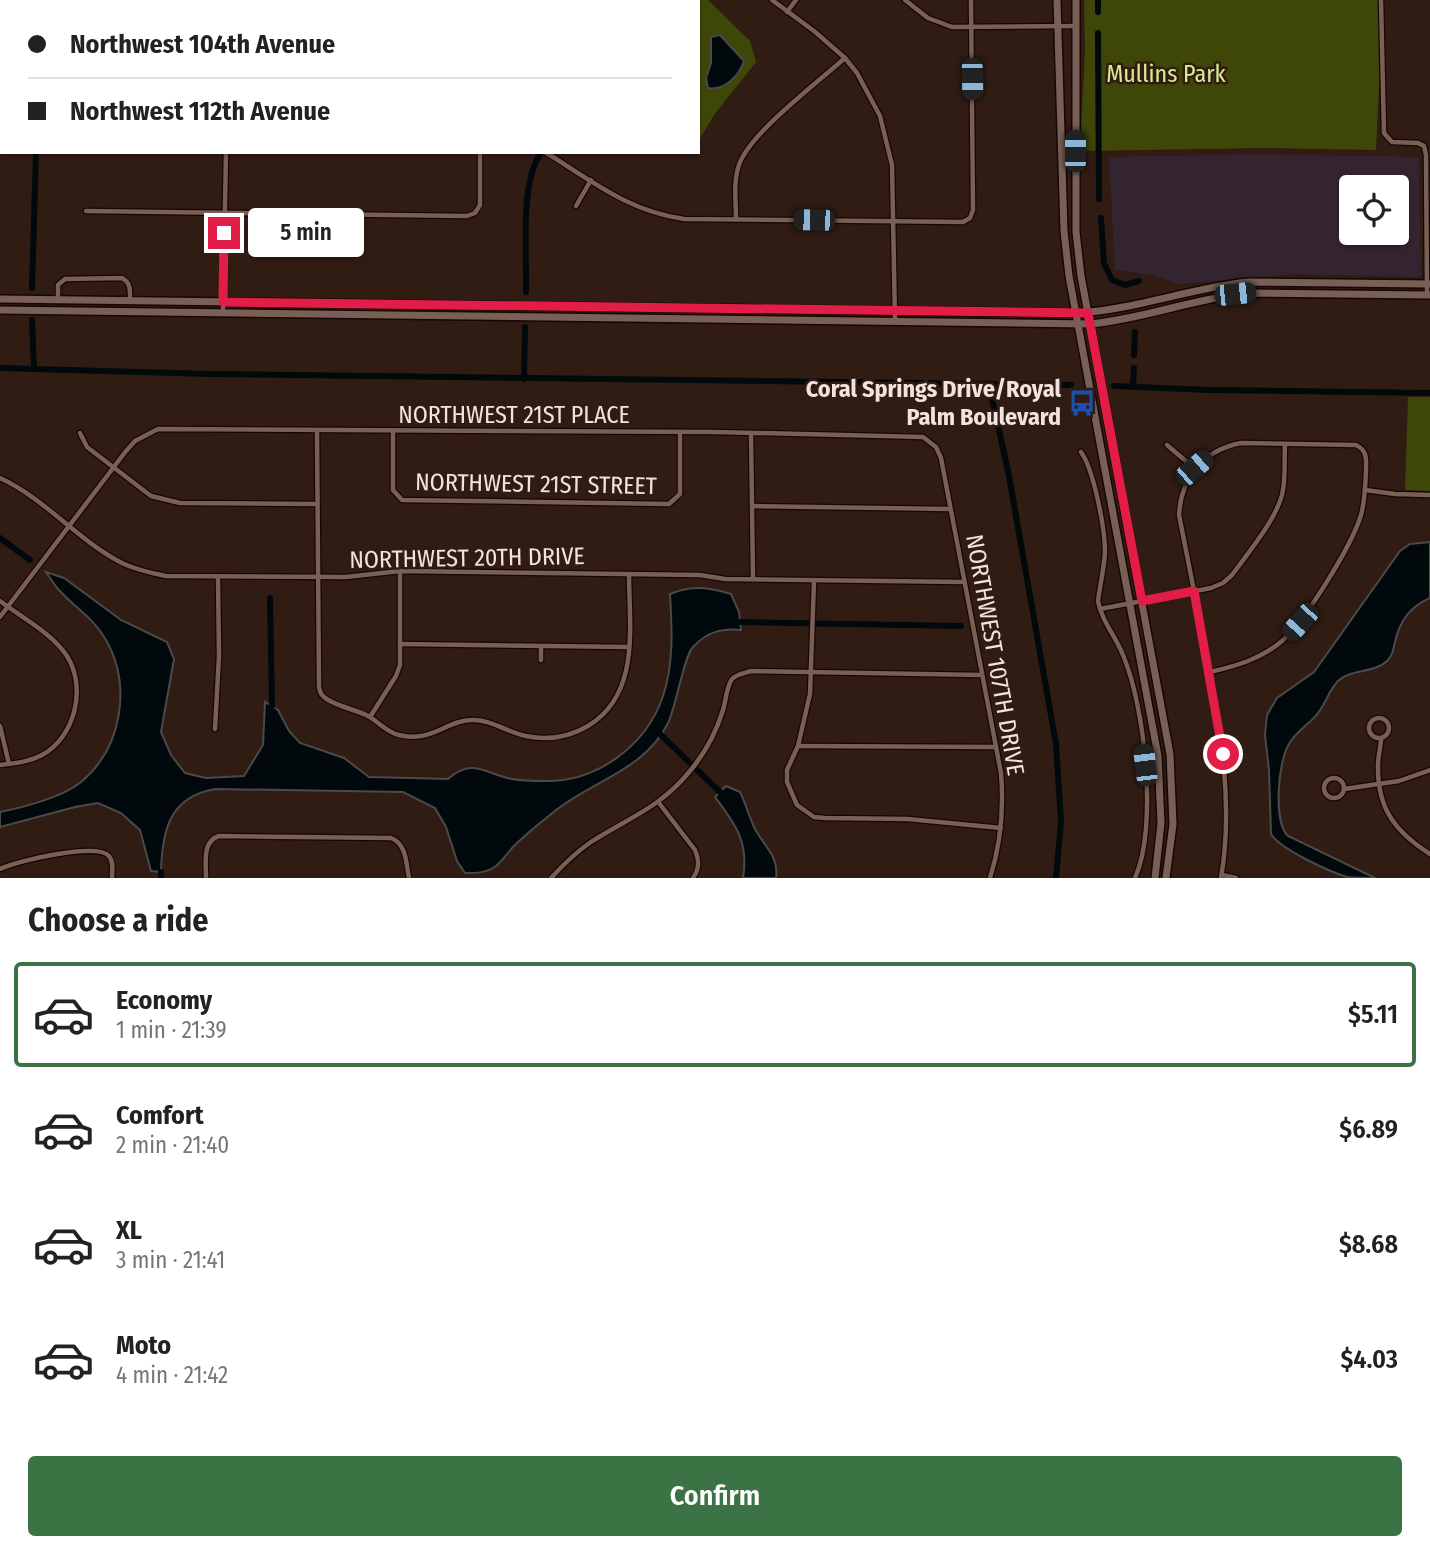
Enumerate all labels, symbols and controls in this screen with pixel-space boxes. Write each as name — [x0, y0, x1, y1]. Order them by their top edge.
text: Northwest 104th Avenue — [70, 29, 335, 60]
car — [962, 58, 983, 100]
park label: Mullins Park — [1106, 60, 1227, 88]
text: Northwest 112th Avenue — [70, 96, 330, 127]
car — [1065, 130, 1086, 172]
map controls — [1339, 175, 1409, 245]
button: locate — [1339, 175, 1409, 245]
callout: 5 min — [248, 208, 364, 258]
car — [793, 209, 836, 231]
route end — [208, 217, 240, 249]
text: 5 min — [280, 218, 332, 246]
car — [1214, 281, 1257, 307]
place label: Coral Springs Drive/Royal Palm Boulevard — [806, 375, 1061, 431]
bus stop icon: Coral Springs Drive/Royal Palm Boulevard — [1067, 388, 1097, 418]
street label: NORTHWEST 21ST PLACE — [398, 401, 630, 429]
car — [1172, 446, 1217, 490]
street label: NORTHWEST 21ST STREET — [415, 468, 657, 500]
street label: NORTHWEST 107TH DRIVE — [960, 532, 1030, 778]
street label: NORTHWEST 20TH DRIVE — [349, 542, 585, 574]
car — [1279, 599, 1322, 645]
route start — [1207, 738, 1239, 770]
car — [1133, 743, 1158, 787]
text: Choose a ride — [28, 901, 209, 939]
icon: car — [32, 983, 95, 1046]
text: Economy — [116, 985, 212, 1016]
text: $5.11 — [1348, 999, 1398, 1030]
text: 1 min · 21:39 — [116, 1016, 227, 1044]
icon: car — [32, 1098, 95, 1161]
text: Comfort — [116, 1100, 204, 1131]
text: $6.89 — [1339, 1114, 1398, 1145]
text: 2 min · 21:40 — [116, 1131, 229, 1159]
icon: car — [32, 1213, 95, 1276]
text: XL — [116, 1215, 142, 1246]
text: $8.68 — [1339, 1229, 1398, 1260]
text: 3 min · 21:41 — [116, 1246, 225, 1274]
icon: car — [32, 1328, 95, 1391]
text: Moto — [116, 1330, 171, 1361]
text: $4.03 — [1340, 1344, 1398, 1375]
text: 4 min · 21:42 — [116, 1361, 228, 1389]
button: Confirm — [28, 1456, 1402, 1536]

